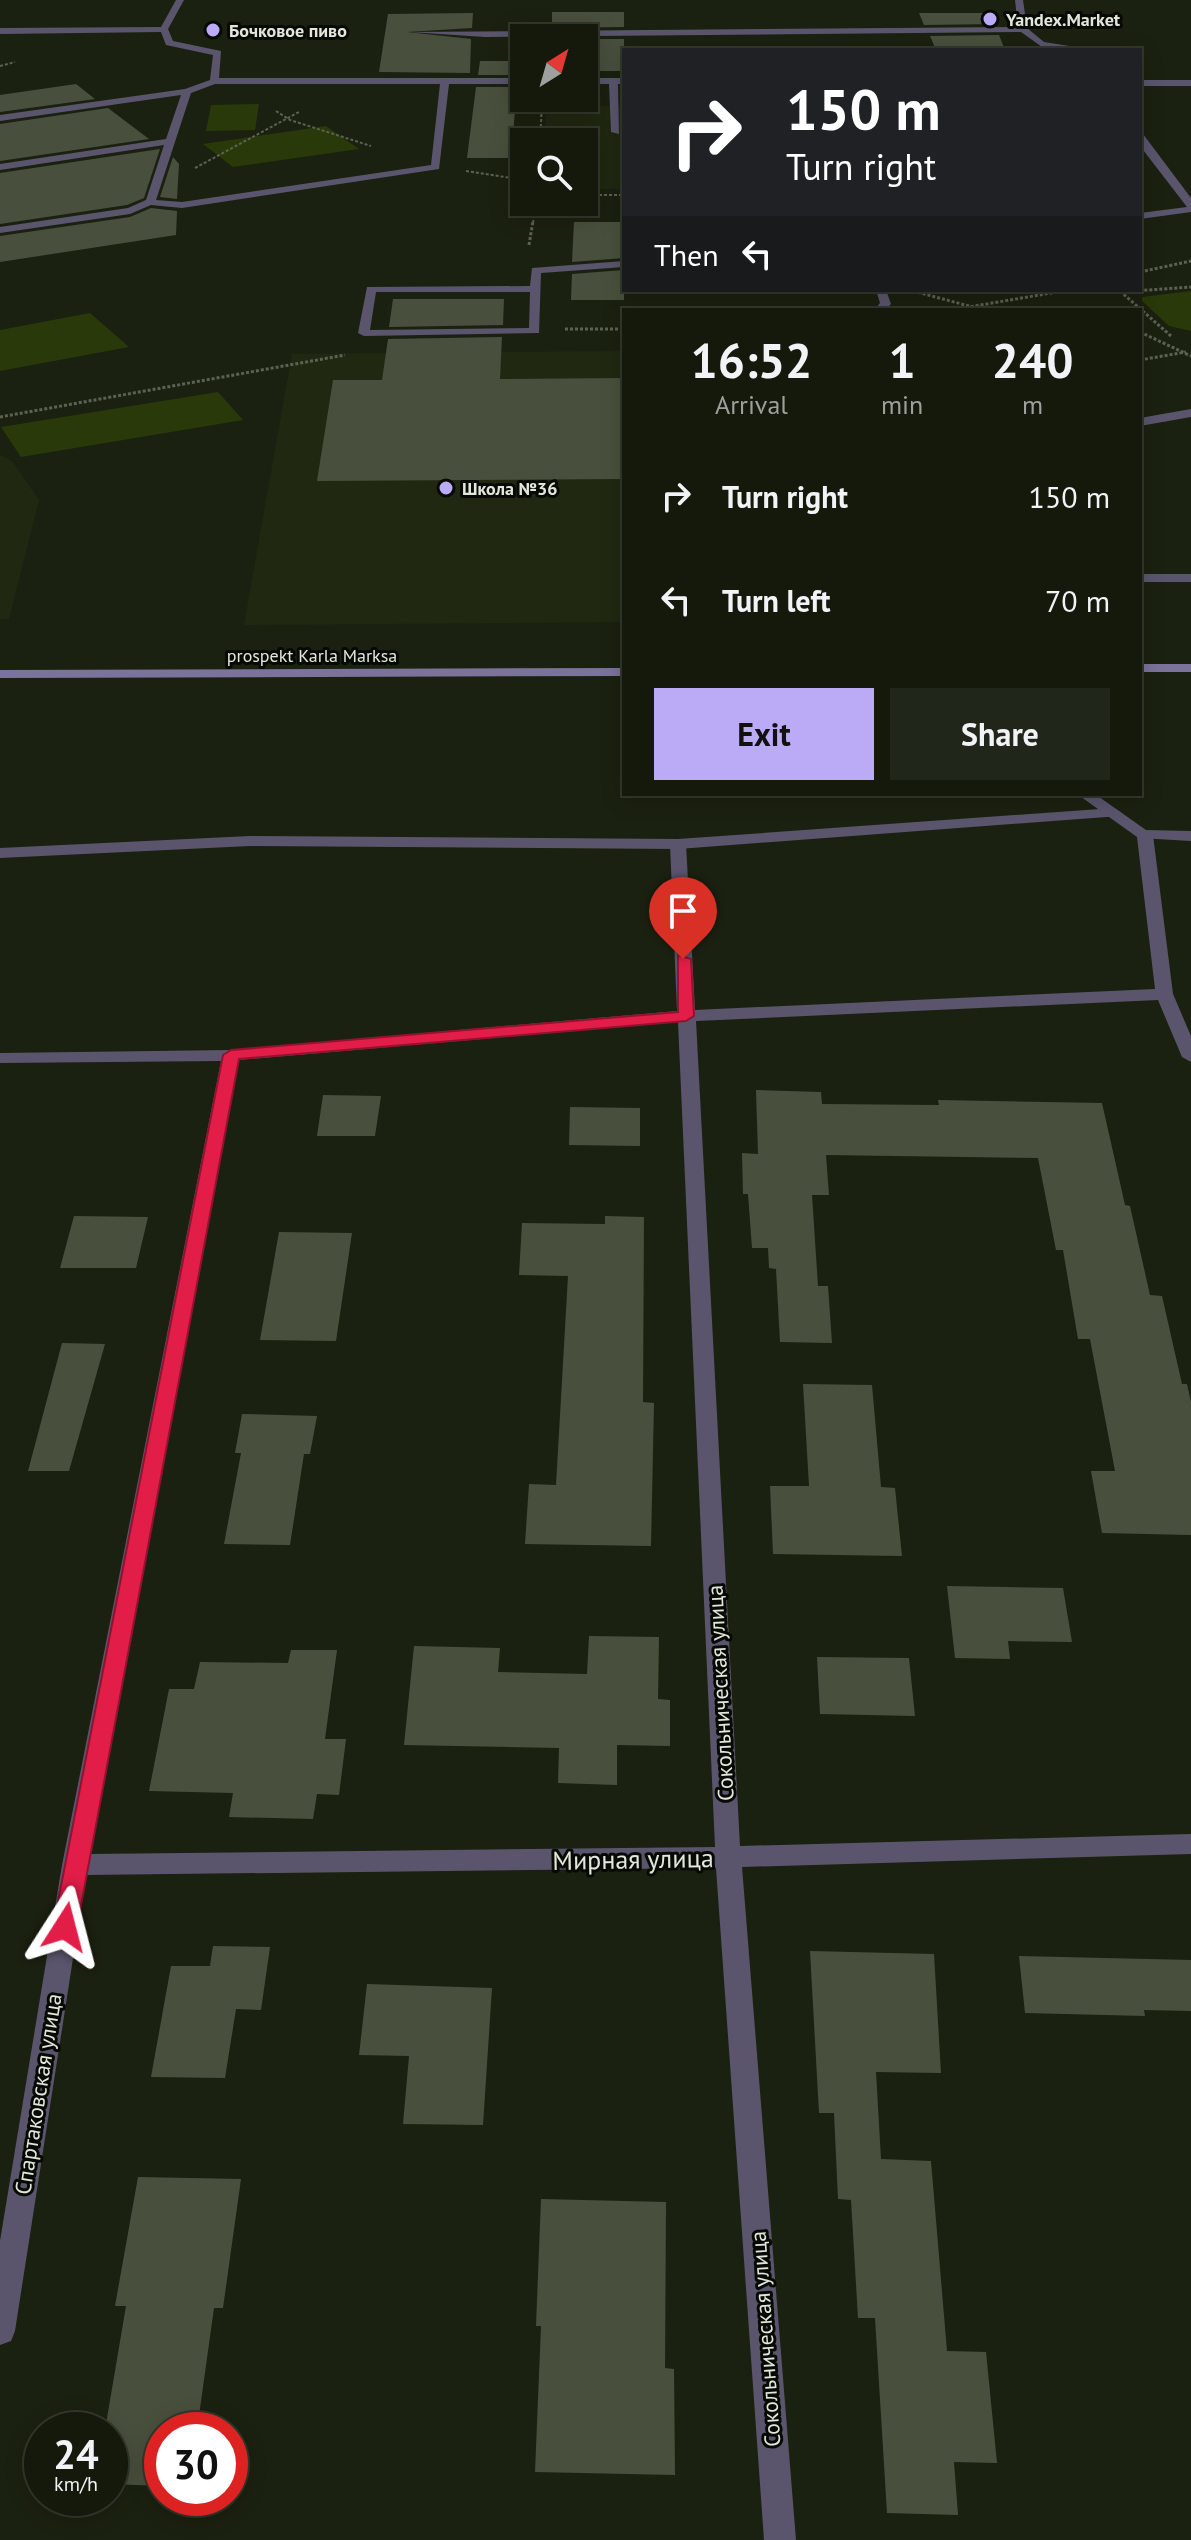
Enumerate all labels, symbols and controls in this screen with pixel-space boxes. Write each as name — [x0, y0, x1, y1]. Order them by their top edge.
place label: Yandex.Market — [1005, 8, 1121, 31]
marker: Yandex.Market — [981, 10, 999, 28]
place label: Бочковое пиво — [229, 19, 347, 42]
marker: Бочковое пиво — [204, 21, 222, 39]
north arrow — [510, 24, 598, 112]
map controls — [510, 24, 598, 216]
text: 150 m — [786, 73, 941, 145]
icon: right — [654, 80, 758, 184]
button: search — [510, 128, 598, 216]
text: Turn right — [786, 143, 936, 190]
icon: left — [735, 232, 779, 276]
text: Then — [654, 235, 719, 274]
text: 16:52 — [691, 329, 812, 391]
text: 1 — [888, 329, 916, 391]
text: 240 — [992, 329, 1073, 391]
text: Arrival — [715, 388, 788, 421]
text: min — [881, 388, 923, 421]
text: m — [1022, 388, 1043, 421]
icon: right — [654, 474, 698, 518]
place label: Школа №36 — [462, 477, 557, 500]
text: Turn right — [722, 477, 848, 516]
text: 150 m — [1029, 477, 1110, 516]
marker: Школа №36 — [437, 479, 455, 497]
icon: left — [654, 578, 698, 622]
text: Turn left — [722, 581, 830, 620]
text: 70 m — [1045, 581, 1110, 620]
street label: prospekt Karla Marksa — [227, 644, 397, 667]
button: Exit — [654, 688, 874, 780]
button: Share — [890, 688, 1110, 780]
pin — [649, 877, 717, 959]
icon: arrive — [661, 889, 705, 933]
street label: Сокольническая улица — [700, 1584, 740, 1802]
street label: Мирная улица — [552, 1841, 714, 1877]
position arrow — [23, 1885, 107, 1969]
street label: Спартаковская улица — [8, 1991, 68, 2197]
street label: Сокольническая улица — [743, 2230, 787, 2448]
speed limit sign: 30 — [144, 2412, 248, 2516]
text: 24 — [53, 2428, 99, 2480]
text: km/h — [54, 2471, 98, 2497]

